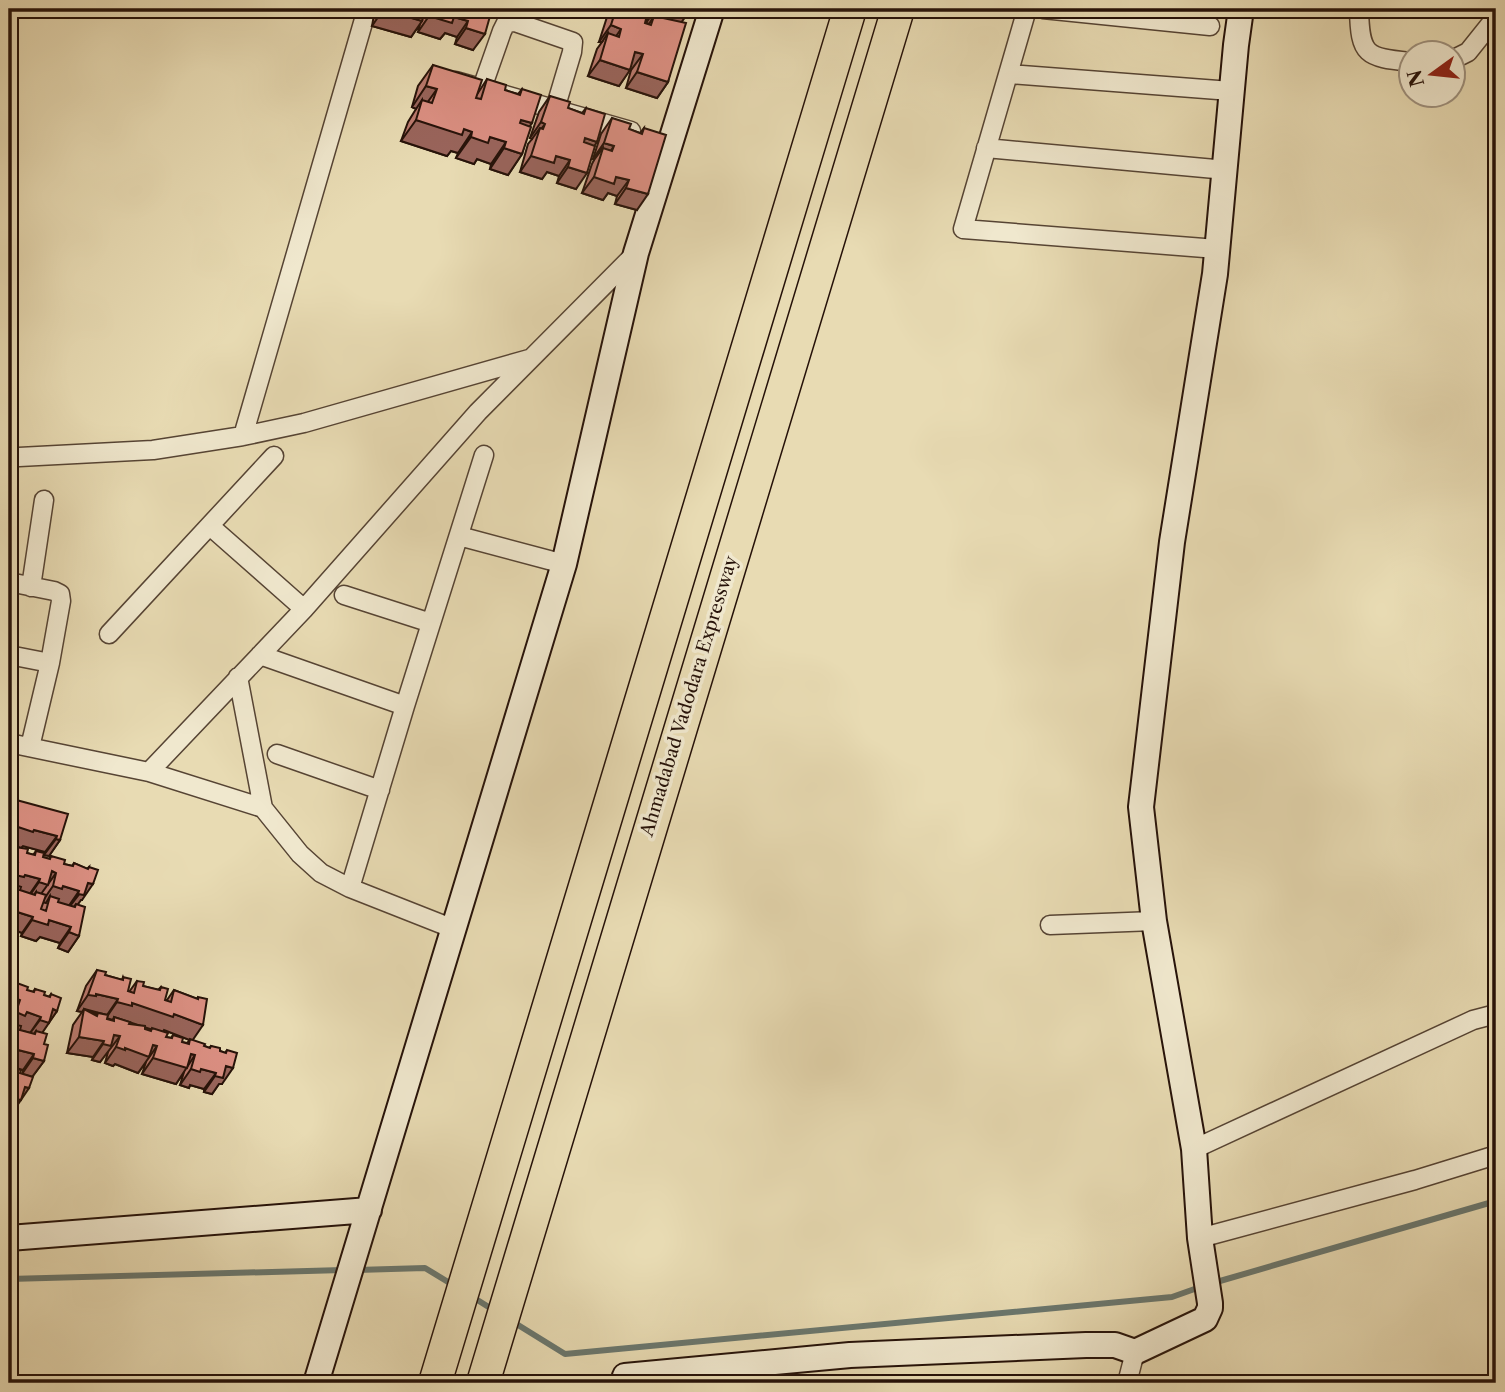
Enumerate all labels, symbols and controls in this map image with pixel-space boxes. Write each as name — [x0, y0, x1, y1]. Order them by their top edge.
north arrow — [1396, 38, 1466, 108]
text: N — [1403, 67, 1429, 89]
street label: Ahmadabad Vadodara Expressway — [635, 552, 742, 840]

